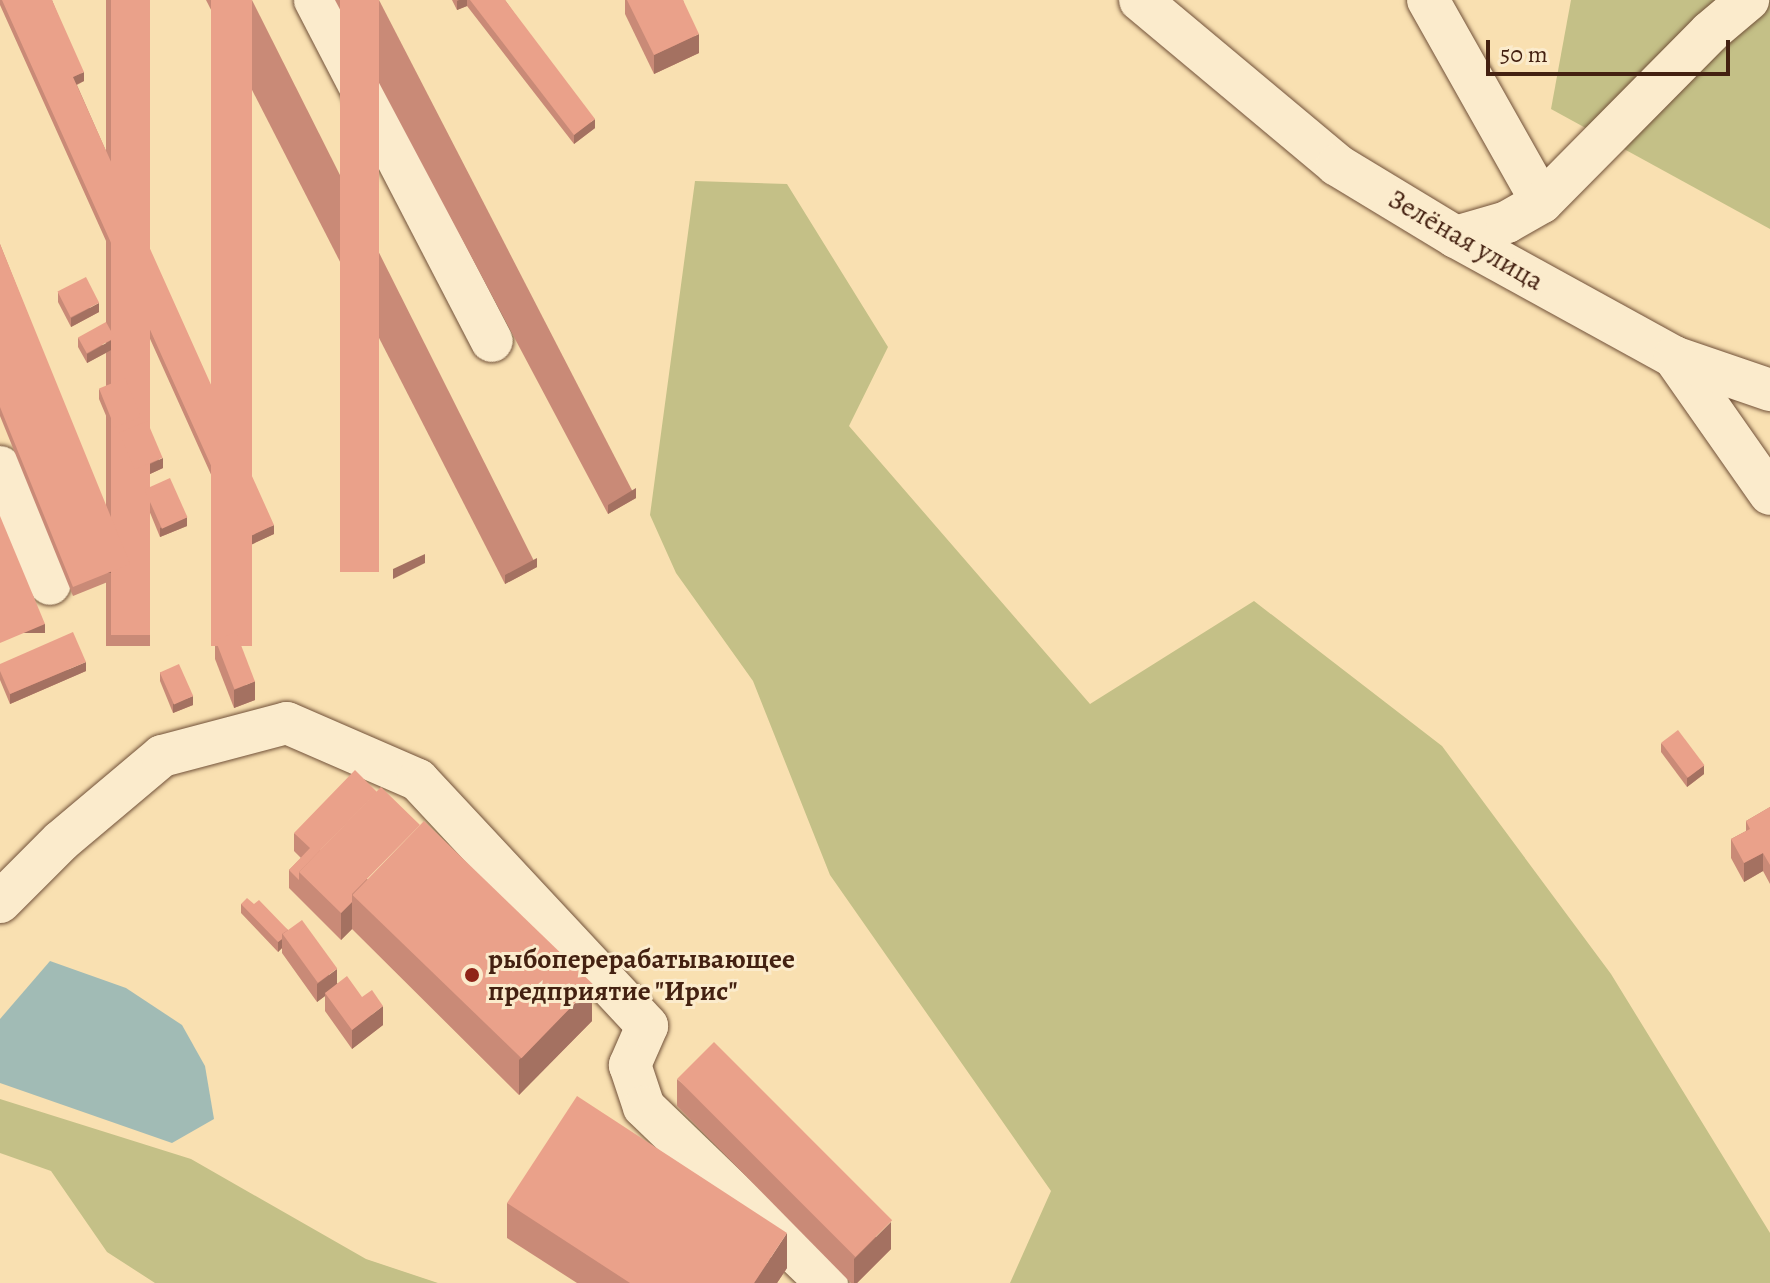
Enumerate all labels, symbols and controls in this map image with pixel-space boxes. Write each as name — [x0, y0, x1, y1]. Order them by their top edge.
scale bar — [1490, 24, 1734, 74]
text: 50 m — [1500, 38, 1548, 70]
street label: Зелёная улица — [1382, 182, 1550, 298]
place label: рыбоперерабатывающее предприятие "Ирис" — [488, 942, 795, 1008]
marker: рыбоперерабатывающее предприятие "Ирис" — [463, 966, 481, 984]

